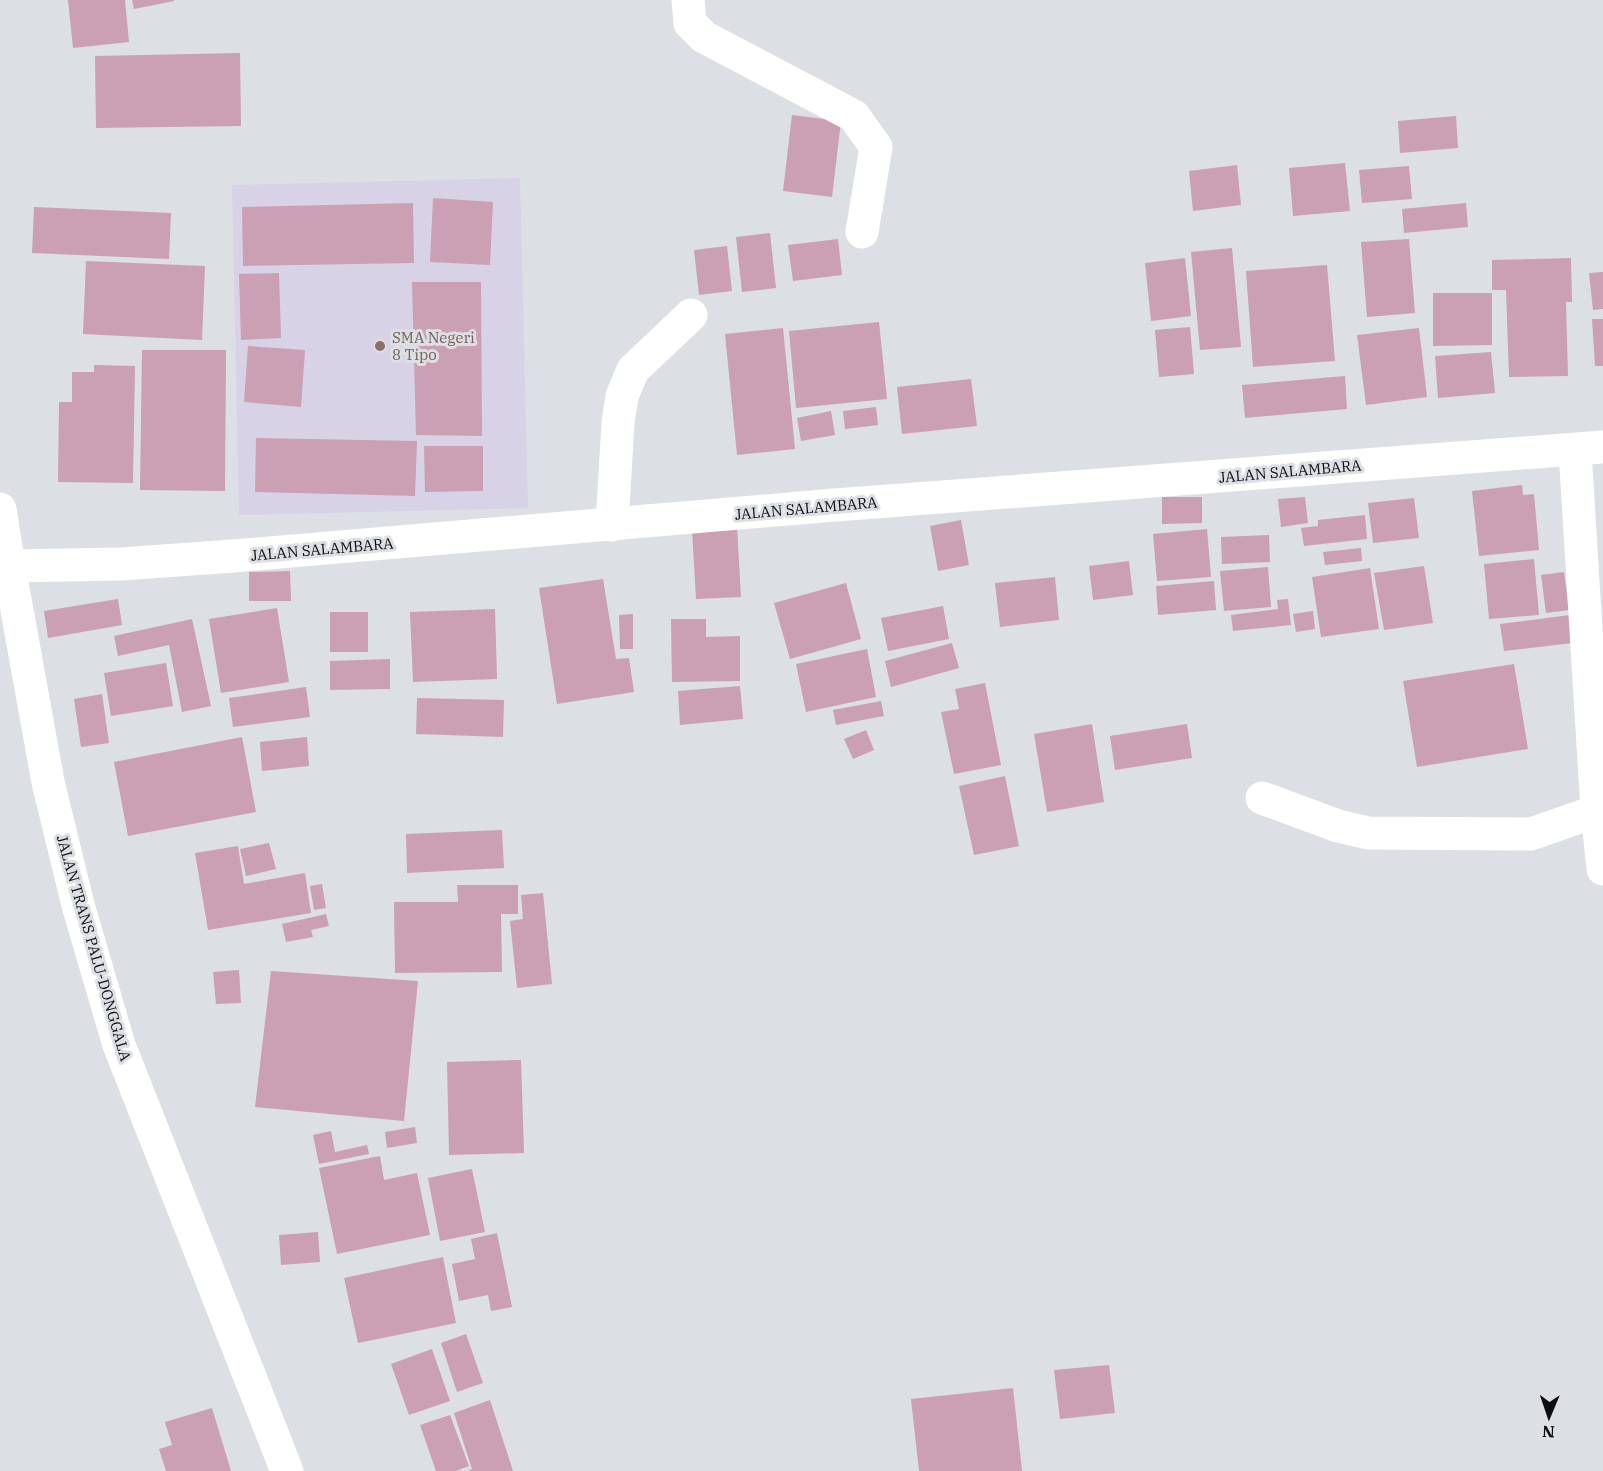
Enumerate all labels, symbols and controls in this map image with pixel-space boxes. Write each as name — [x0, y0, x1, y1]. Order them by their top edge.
place label: SMA Negeri 8 Tipo — [392, 328, 475, 364]
marker: SMA Negeri 8 Tipo — [373, 339, 387, 353]
street label: JALAN SALAMBARA — [1218, 455, 1363, 487]
street label: JALAN SALAMBARA — [734, 492, 879, 524]
street label: JALAN SALAMBARA — [250, 533, 395, 565]
street label: JALAN TRANS PALU-DONGGALA — [53, 833, 136, 1064]
north arrow — [1519, 1387, 1579, 1447]
text: N — [1542, 1422, 1555, 1442]

